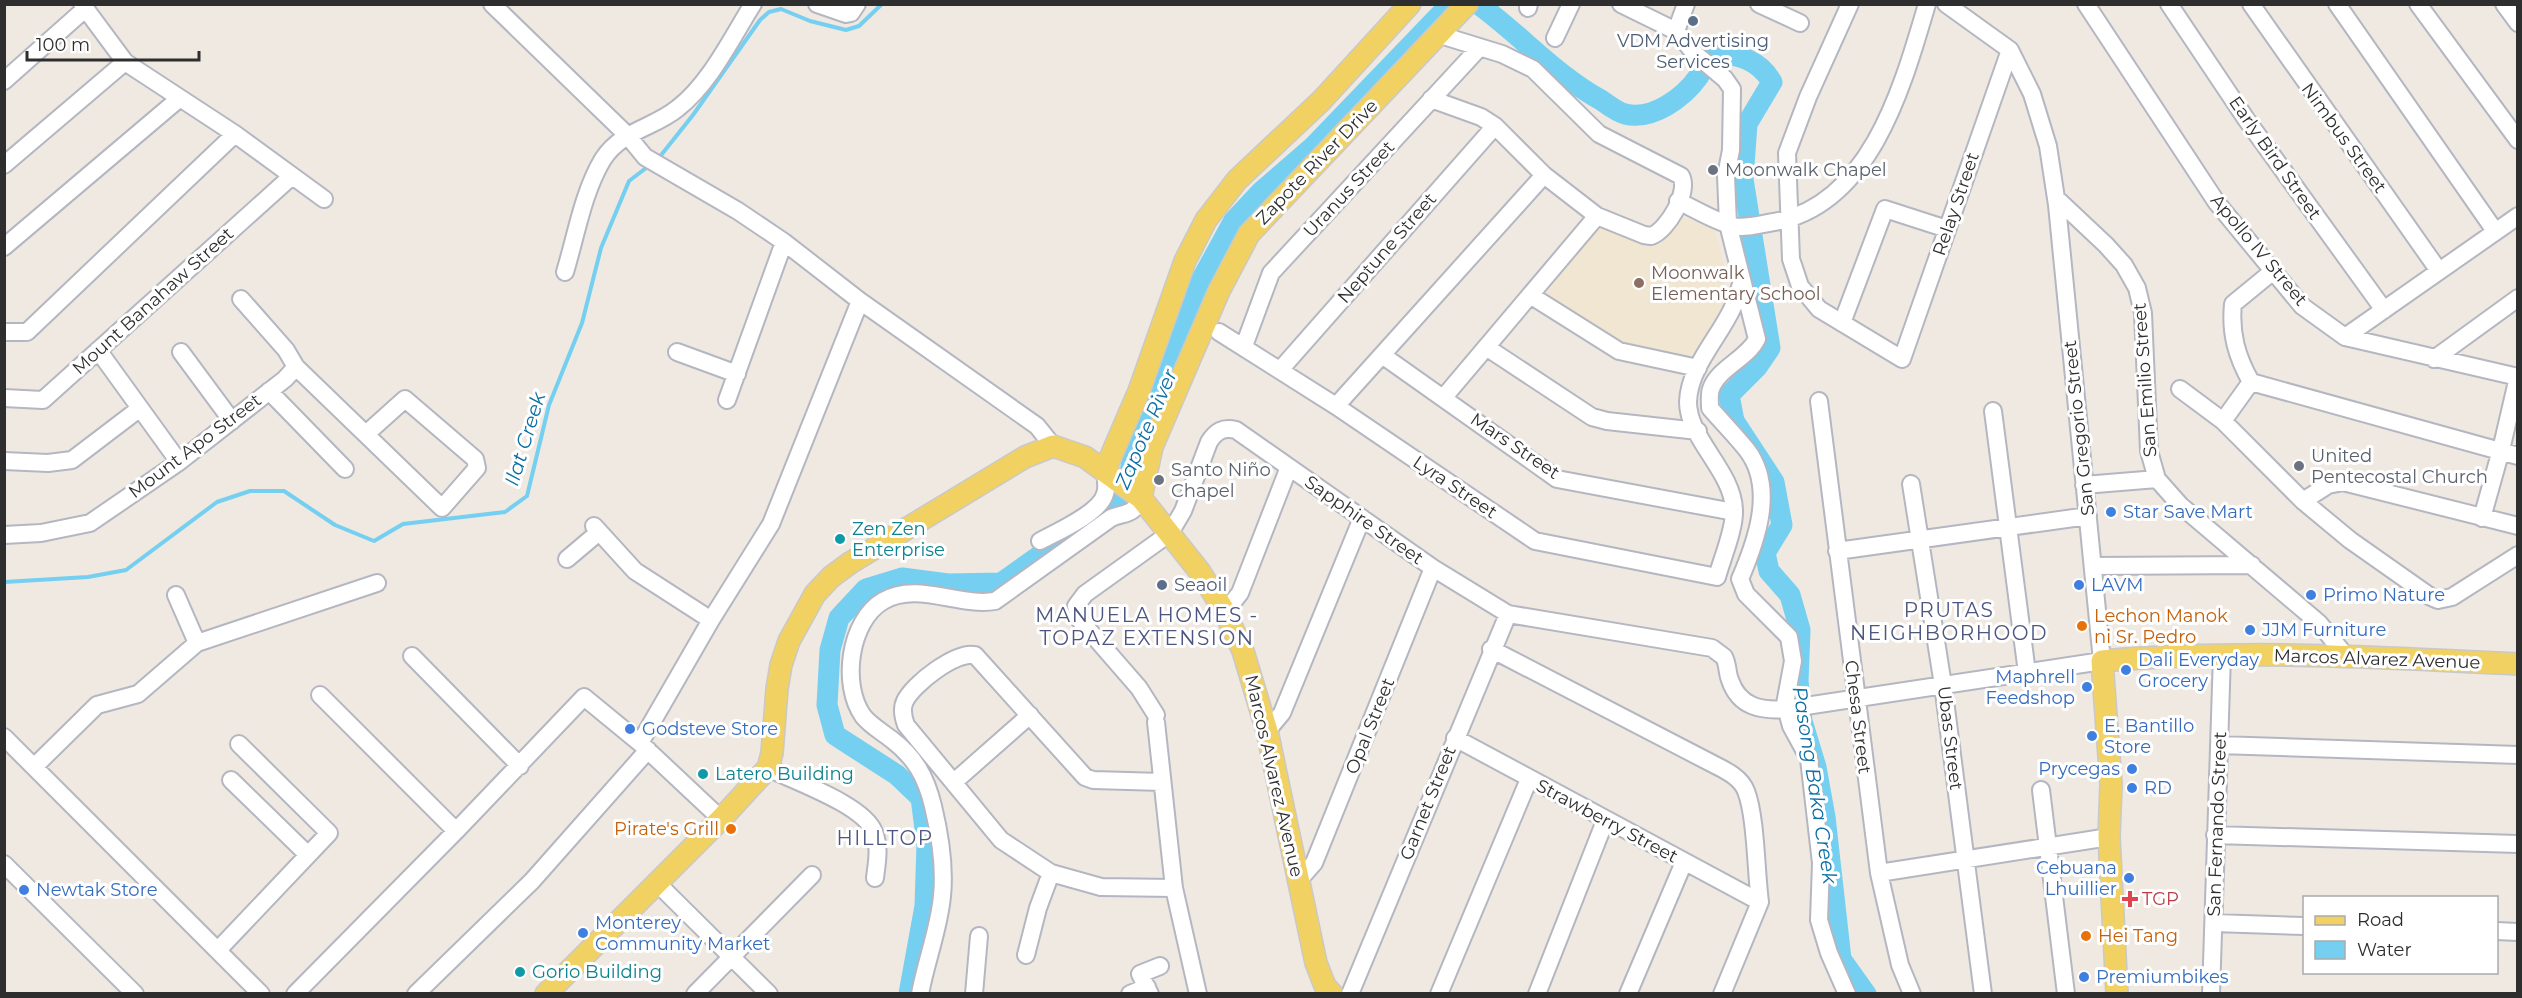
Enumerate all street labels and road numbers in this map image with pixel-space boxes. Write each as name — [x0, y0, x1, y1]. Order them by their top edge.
street label: Nimbus Street — [2297, 79, 2391, 197]
street label: Early Bird Street — [2224, 92, 2326, 224]
street label: Zapote River Drive — [1252, 95, 1383, 229]
street label: Uranus Street — [1299, 136, 1399, 242]
street label: Relay Street — [1928, 149, 1984, 259]
street label: Neptune Street — [1333, 188, 1441, 308]
street label: Apollo IV Street — [2206, 190, 2312, 310]
street label: Mount Banahaw Street — [68, 223, 238, 379]
street label: San Emilio Street — [2129, 302, 2161, 458]
street label: San Gregorio Street — [2059, 339, 2099, 517]
street label: Mount Apo Street — [124, 389, 266, 503]
street label: Mars Street — [1466, 408, 1564, 484]
street label: Lyra Street — [1409, 451, 1501, 523]
street label: Sapphire Street — [1300, 471, 1428, 569]
street label: Marcos Alvarez Avenue — [2273, 644, 2481, 674]
street label: Chesa Street — [1840, 659, 1876, 775]
street label: Marcos Alvarez Avenue — [1240, 673, 1308, 879]
street label: Opal Street — [1341, 675, 1399, 777]
street label: Ubas Street — [1933, 685, 1967, 791]
street label: San Fernando Street — [2203, 731, 2231, 917]
street label: Garnet Street — [1395, 743, 1461, 863]
street label: Strawberry Street — [1532, 774, 1682, 868]

